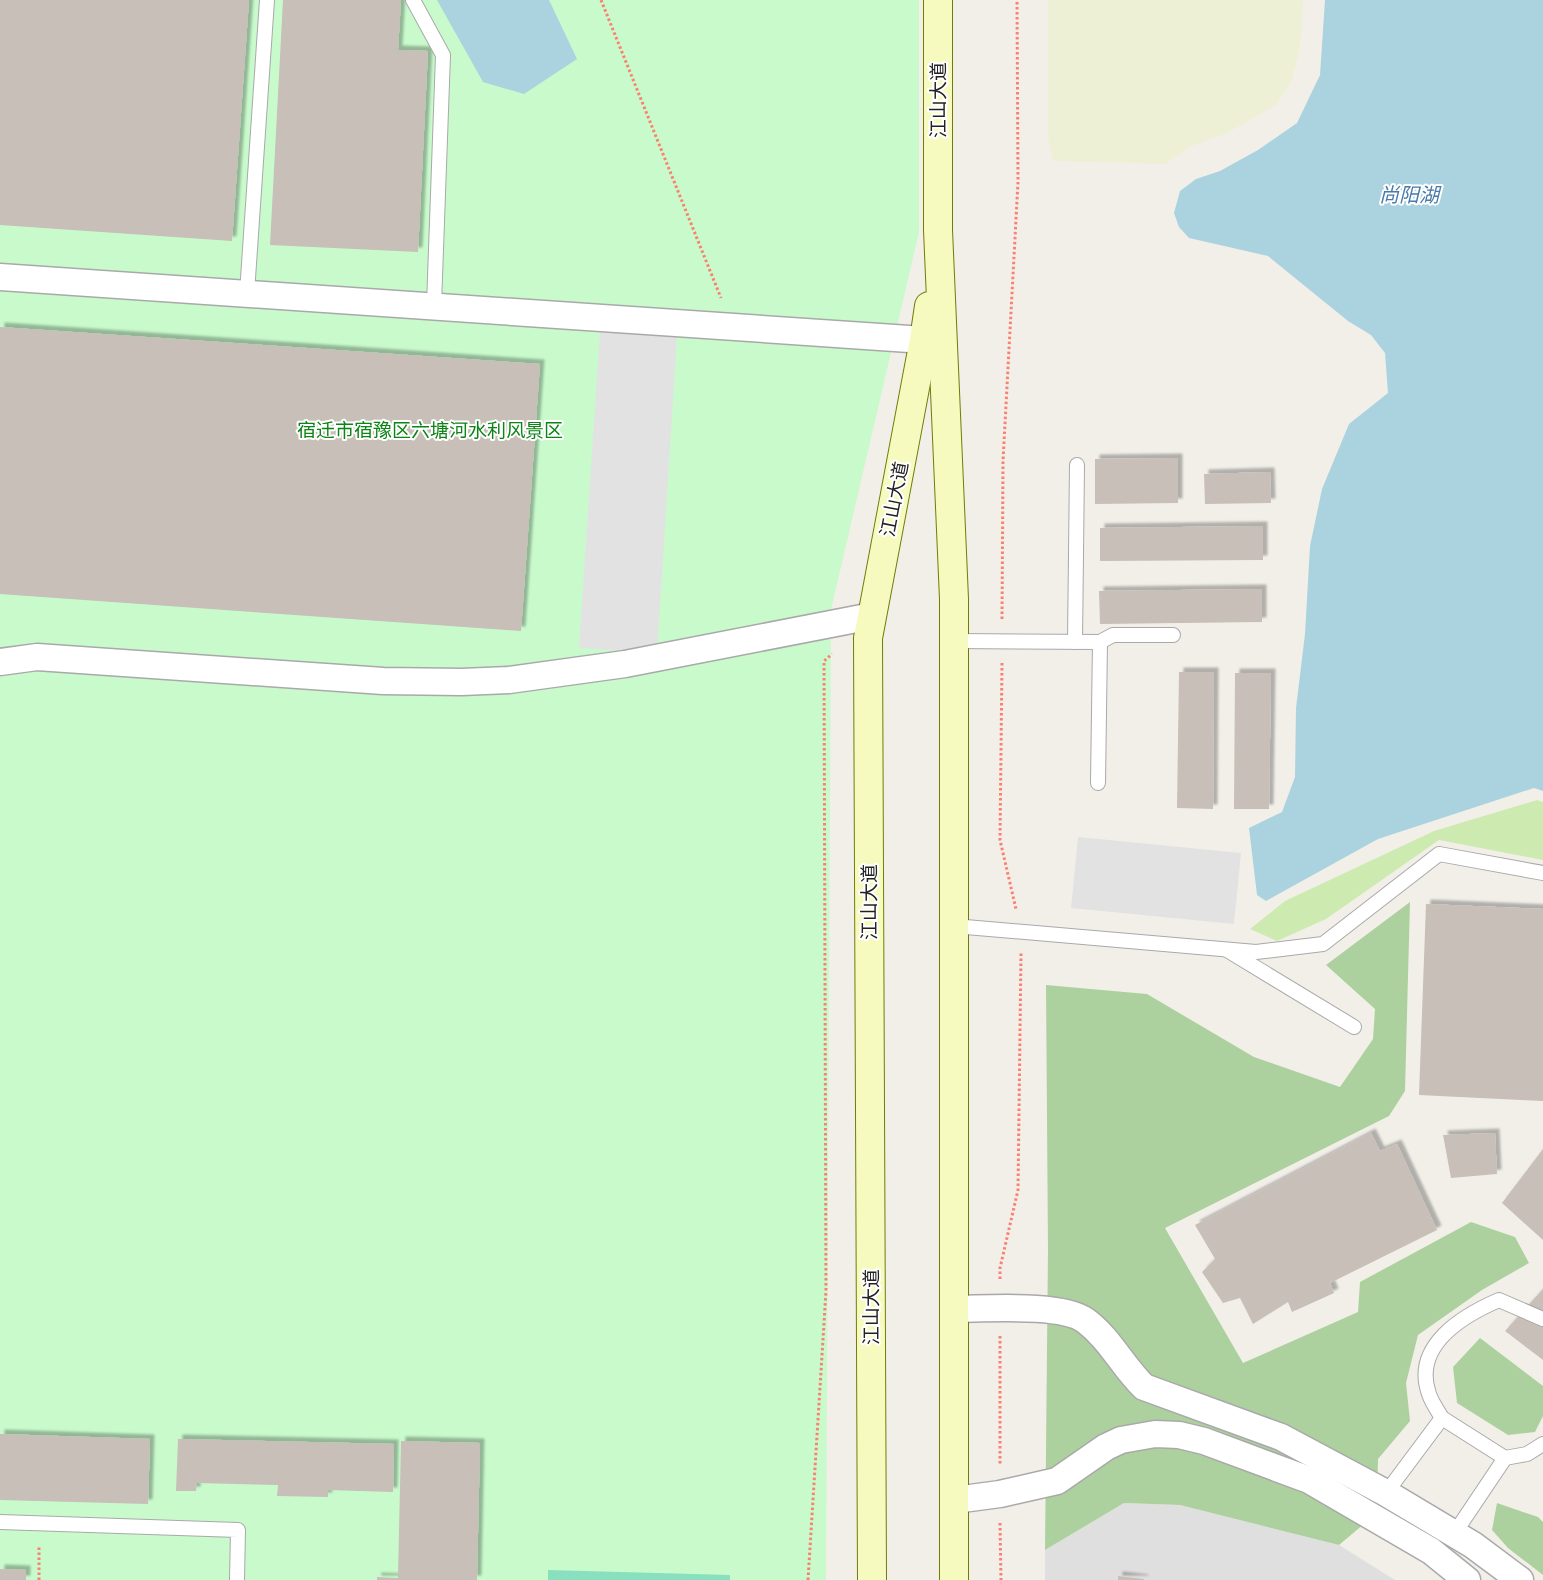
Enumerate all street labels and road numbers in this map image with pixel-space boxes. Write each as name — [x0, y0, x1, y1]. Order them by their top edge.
street label: 江山大道 — [927, 62, 951, 138]
street label: 江山大道 — [876, 460, 914, 539]
street label: 江山大道 — [858, 864, 882, 940]
street label: 江山大道 — [860, 1269, 884, 1345]

